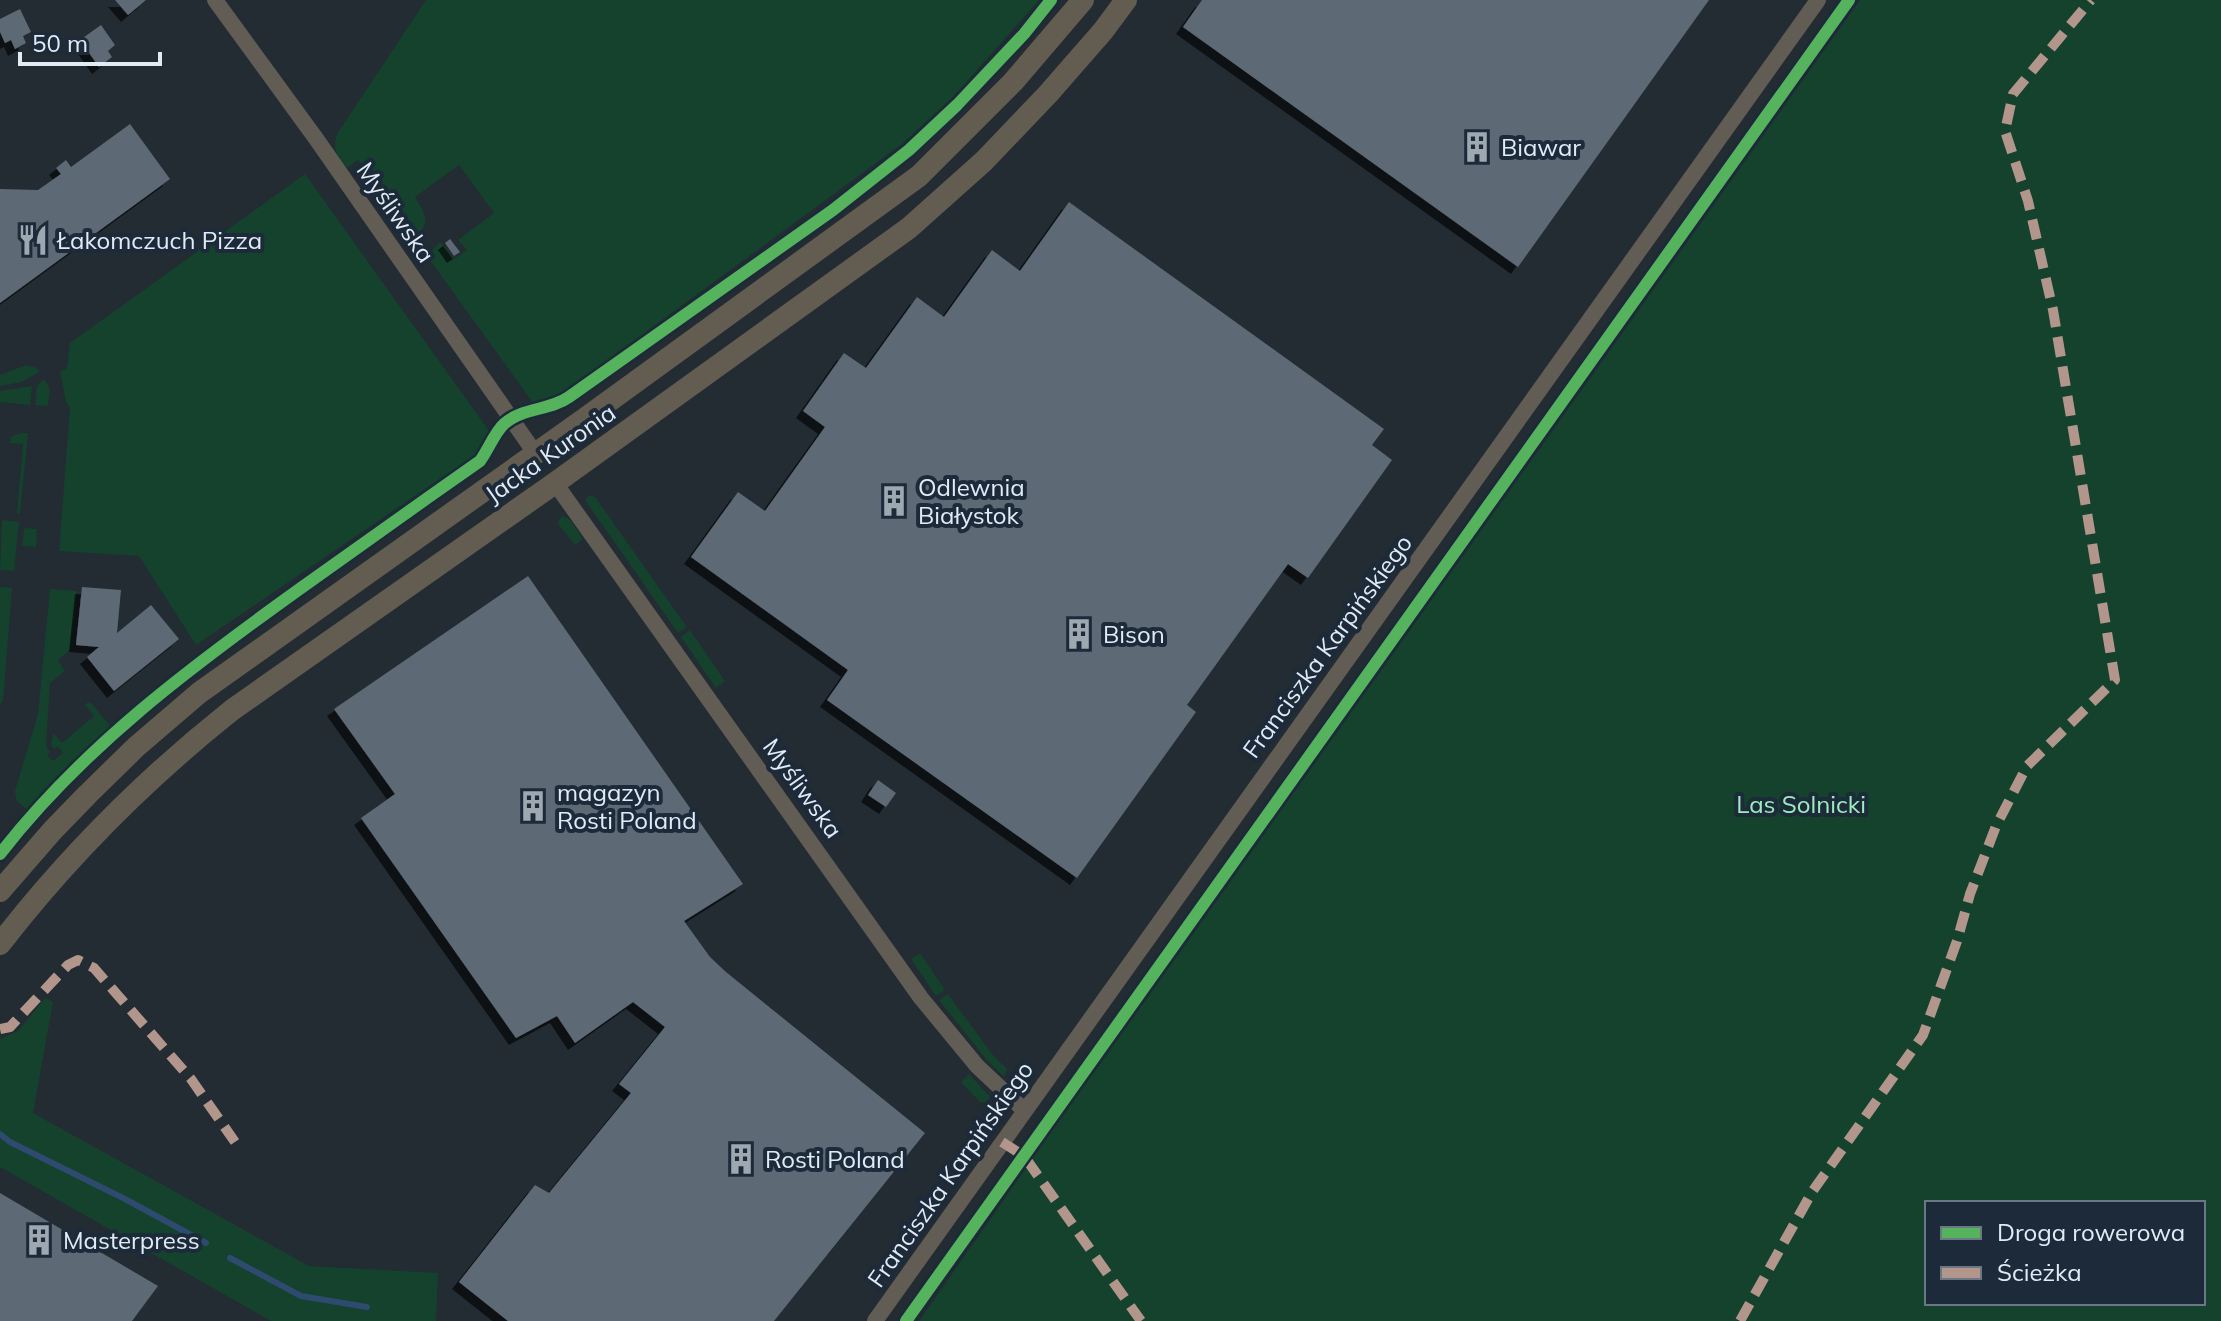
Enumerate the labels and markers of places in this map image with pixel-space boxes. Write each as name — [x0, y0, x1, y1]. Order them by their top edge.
building icon: Biawar — [1460, 130, 1494, 164]
place label: Biawar — [1501, 132, 1581, 162]
restaurant icon: Łakomczuch Pizza — [16, 223, 50, 257]
place label: Łakomczuch Pizza — [56, 225, 262, 255]
place label: Odlewnia Białystok — [918, 472, 1025, 530]
building icon: Odlewnia Białystok — [877, 484, 911, 518]
building icon: Bison — [1062, 617, 1096, 651]
place label: Bison — [1103, 619, 1165, 649]
place label: magazyn Rosti Poland — [557, 777, 697, 835]
building icon: magazyn Rosti Poland — [516, 789, 550, 823]
building icon: Rosti Poland — [724, 1142, 758, 1176]
place label: Rosti Poland — [765, 1144, 905, 1174]
building icon: Masterpress — [22, 1223, 56, 1257]
place label: Masterpress — [63, 1225, 200, 1255]

